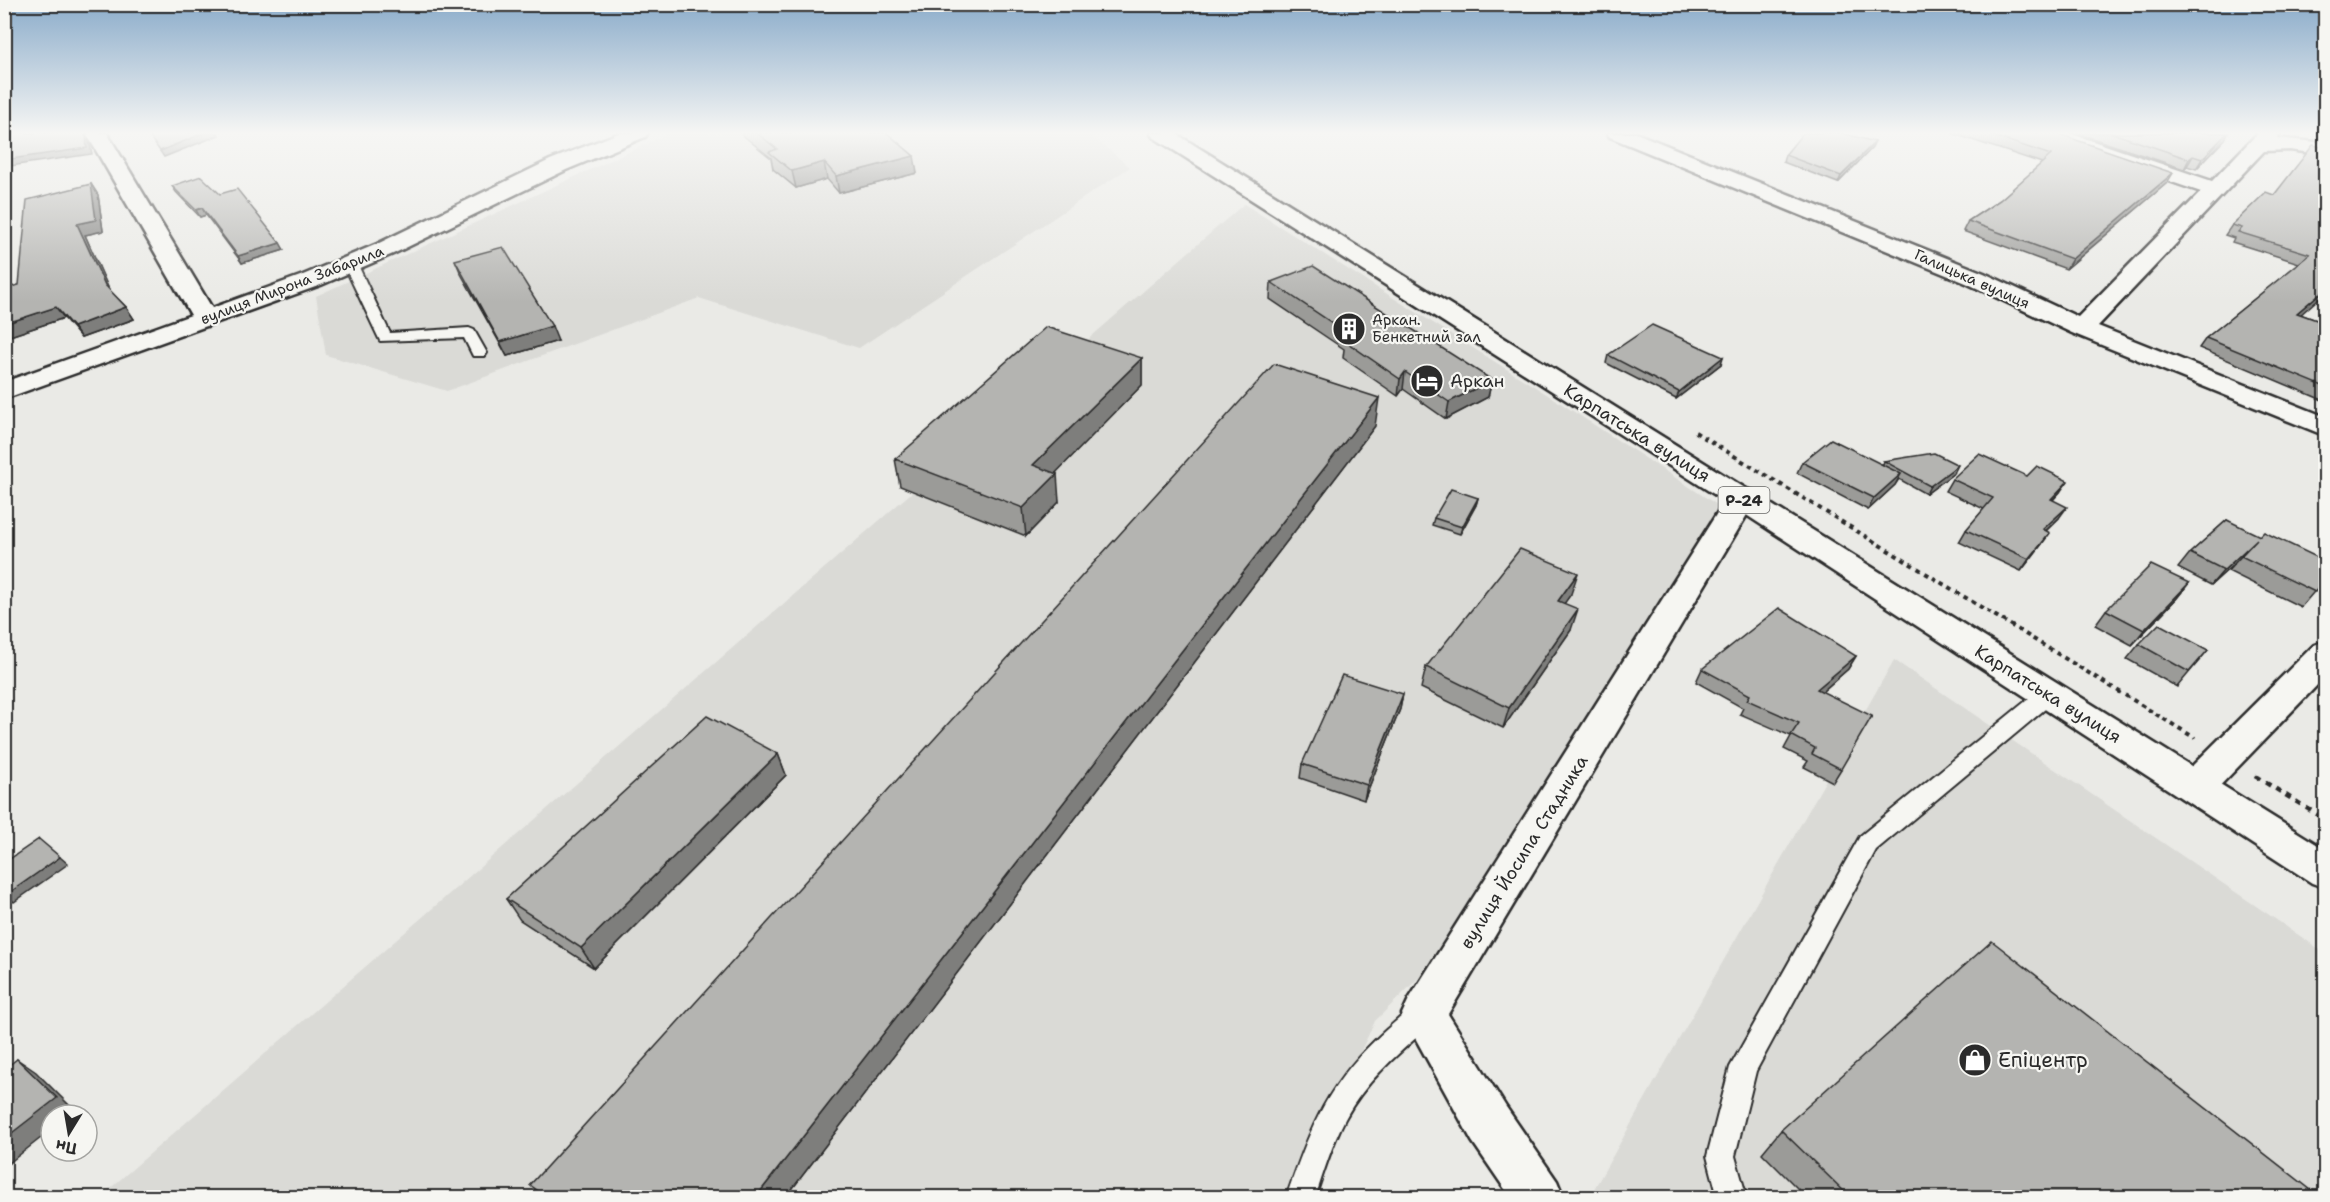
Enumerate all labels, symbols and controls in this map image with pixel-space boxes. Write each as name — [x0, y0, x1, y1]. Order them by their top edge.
street label: вулиця Мирона Забарила — [198, 241, 387, 329]
street label: Галицька вулиця — [1911, 245, 2033, 313]
place label: Аркан. Бенкетний зал — [1372, 310, 1482, 347]
building icon: Аркан. Бенкетний зал — [1331, 311, 1367, 347]
hotel icon: Аркан — [1409, 363, 1445, 399]
place label: Аркан — [1450, 369, 1504, 393]
street label: Карпатська вулиця — [1559, 378, 1715, 488]
road number: Р-24 — [1718, 487, 1770, 513]
street label: Карпатська вулиця — [1970, 639, 2126, 749]
street label: вулиця Йосипа Стадника — [1454, 750, 1594, 954]
shop icon: Епіцентр — [1957, 1042, 1993, 1078]
place label: Епіцентр — [1998, 1046, 2088, 1074]
north arrow — [39, 1103, 99, 1163]
text: Пн — [54, 1135, 79, 1160]

